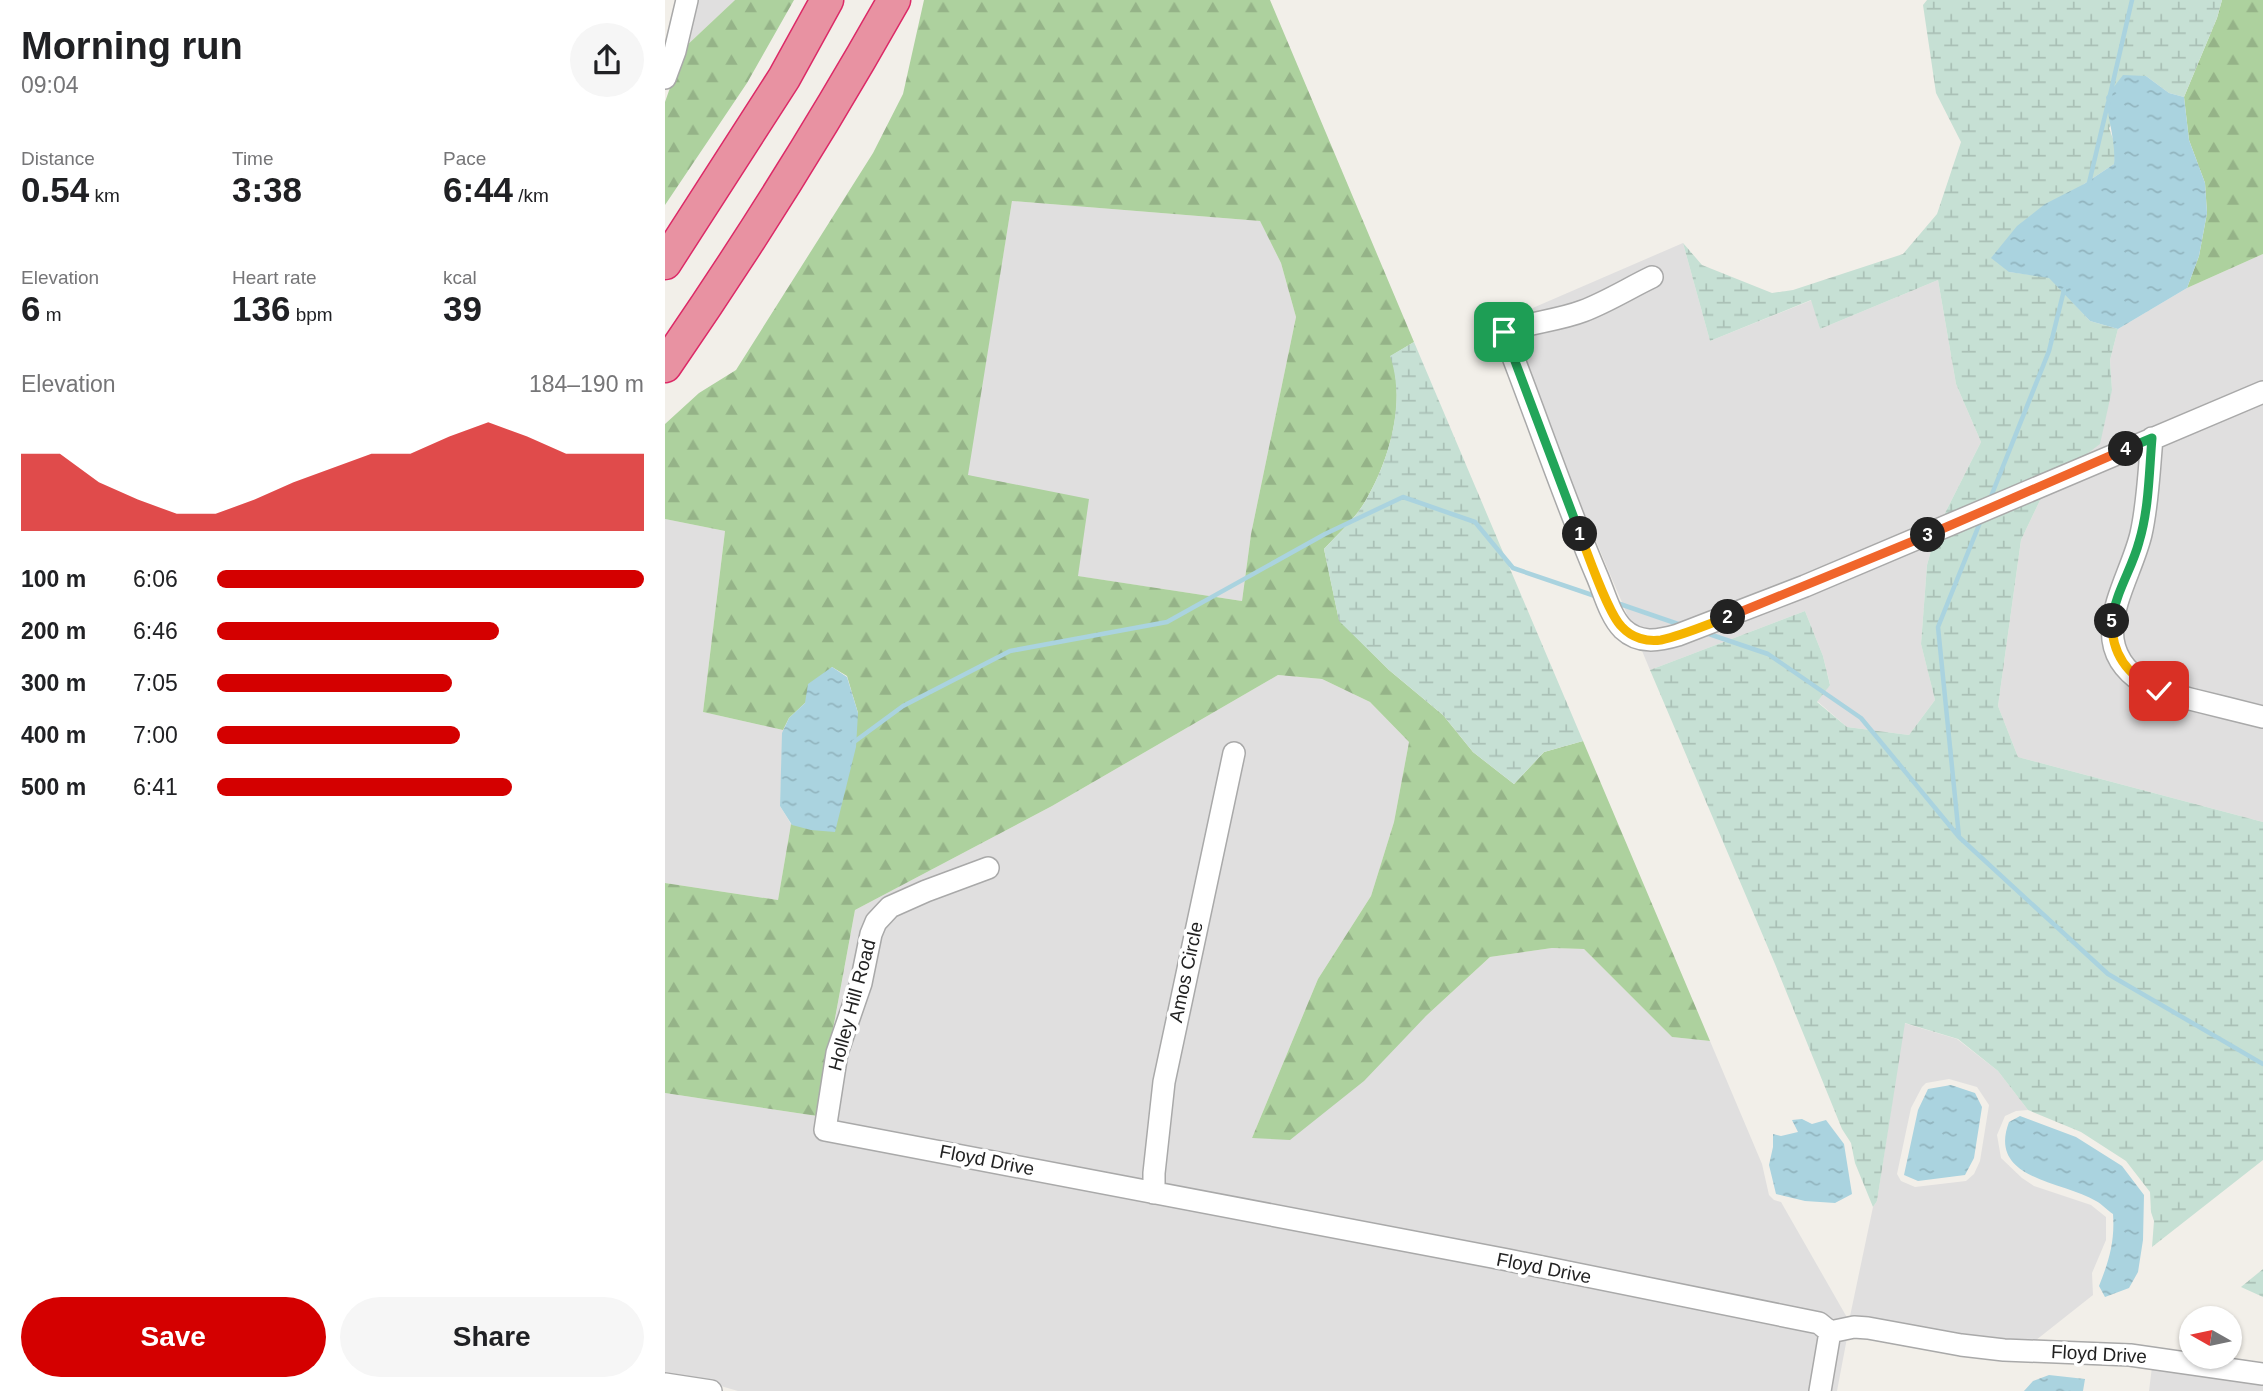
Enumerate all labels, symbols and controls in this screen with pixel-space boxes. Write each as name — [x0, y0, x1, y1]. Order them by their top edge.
button: share — [570, 23, 644, 97]
text: Morning run — [21, 25, 243, 67]
text: 09:04 — [21, 72, 79, 98]
text: Distance — [21, 148, 95, 169]
text: Time — [232, 148, 274, 169]
text: Pace — [443, 148, 486, 169]
text: 0.54 — [21, 170, 89, 209]
text: 3:38 — [232, 170, 302, 209]
text: 6:44 — [443, 170, 513, 209]
text: km — [89, 185, 120, 206]
text: /km — [513, 185, 549, 206]
text: Elevation — [21, 267, 99, 288]
text: Heart rate — [232, 267, 316, 288]
text: kcal — [443, 267, 477, 288]
text: 6 — [21, 289, 40, 328]
text: 136 — [232, 289, 290, 328]
text: 39 — [443, 289, 482, 328]
pin — [1474, 302, 1534, 362]
text: m — [40, 304, 62, 325]
text: bpm — [290, 304, 333, 325]
icon: arrive — [1485, 313, 1523, 351]
text: Elevation — [21, 371, 116, 397]
text: 184–190 m — [529, 371, 644, 397]
pin: 4 — [2109, 432, 2143, 466]
text: 4 — [2120, 438, 2131, 459]
pin: 1 — [1563, 516, 1597, 552]
pin: 3 — [1911, 518, 1945, 552]
text: 1 — [1574, 523, 1585, 544]
text: 3 — [1922, 524, 1933, 545]
text: 100 m — [21, 566, 86, 592]
text: 6:06 — [133, 566, 178, 592]
pin: 2 — [1711, 600, 1745, 634]
pin: 5 — [2095, 604, 2129, 638]
text: 2 — [1722, 606, 1733, 627]
text: 5 — [2106, 610, 2117, 631]
text: 200 m — [21, 618, 86, 644]
text: 6:46 — [133, 618, 178, 644]
pin — [2129, 661, 2189, 721]
text: 300 m — [21, 670, 86, 696]
text: 7:05 — [133, 670, 178, 696]
icon: check — [2140, 672, 2178, 710]
text: 400 m — [21, 722, 86, 748]
text: 7:00 — [133, 722, 178, 748]
text: 500 m — [21, 774, 86, 800]
text: 6:41 — [133, 774, 178, 800]
street label: Amos Circle — [1165, 920, 1207, 1024]
street label: Holley Hill Road — [824, 937, 880, 1073]
street label: Floyd Drive — [938, 1141, 1036, 1179]
street label: Floyd Drive — [1495, 1249, 1593, 1287]
button: Save — [21, 1297, 326, 1377]
button: Share — [340, 1297, 644, 1377]
north arrow — [2179, 1306, 2242, 1368]
map controls — [2179, 1306, 2242, 1369]
street label: Floyd Drive — [2050, 1341, 2148, 1367]

